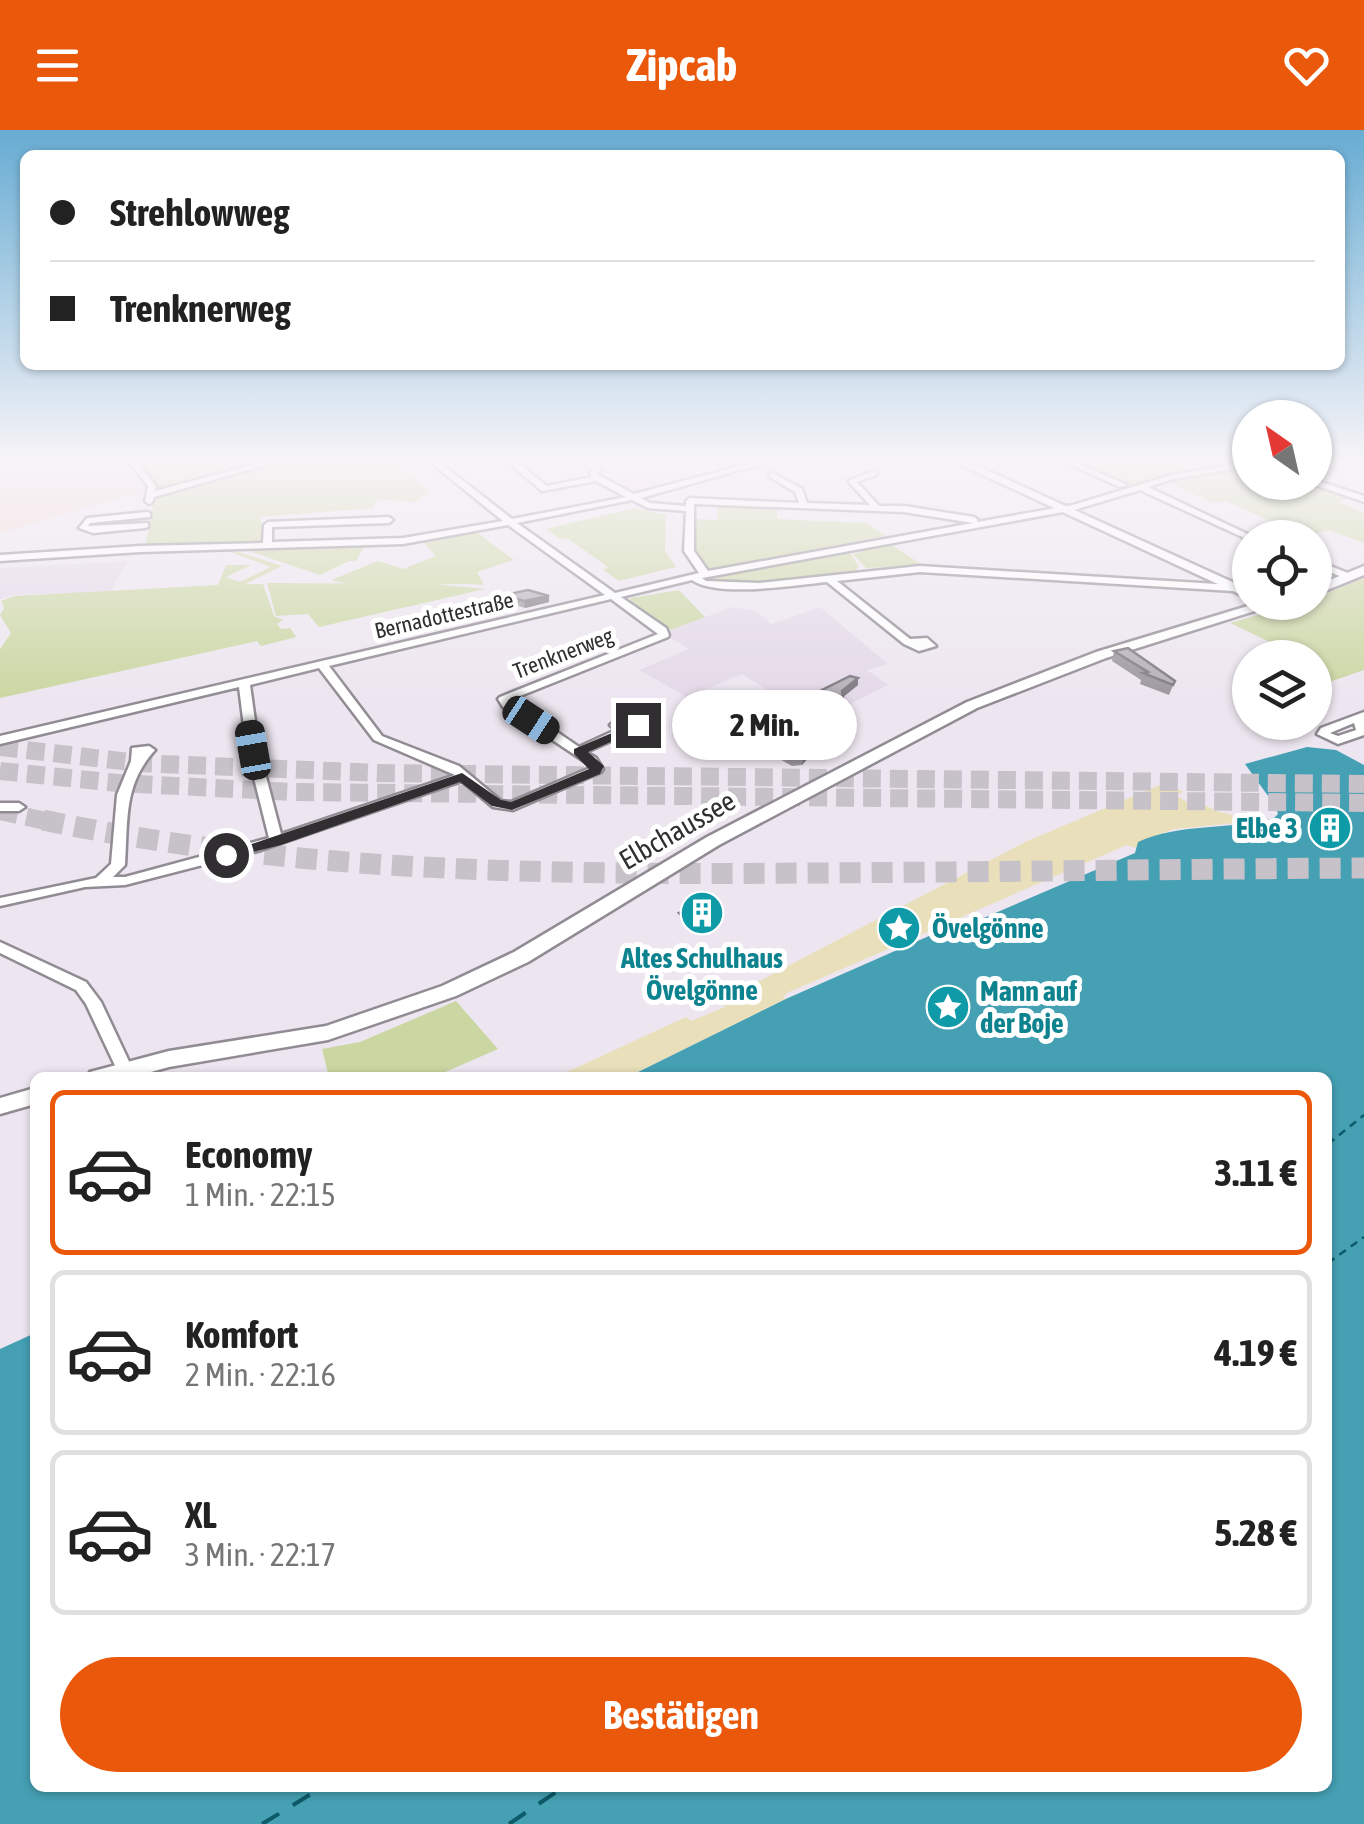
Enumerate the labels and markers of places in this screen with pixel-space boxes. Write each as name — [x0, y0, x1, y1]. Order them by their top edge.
building icon: Elbe 3 — [1307, 805, 1353, 851]
place label: Elbe 3 — [1236, 812, 1298, 844]
building icon: Altes Schulhaus Övelgönne — [679, 890, 725, 936]
place icon: Övelgönne — [876, 905, 922, 951]
place label: Övelgönne — [932, 912, 1044, 944]
place label: Altes Schulhaus Övelgönne — [620, 942, 783, 1006]
place label: Mann auf der Boje — [980, 975, 1077, 1039]
place icon: Mann auf der Boje — [925, 984, 971, 1030]

